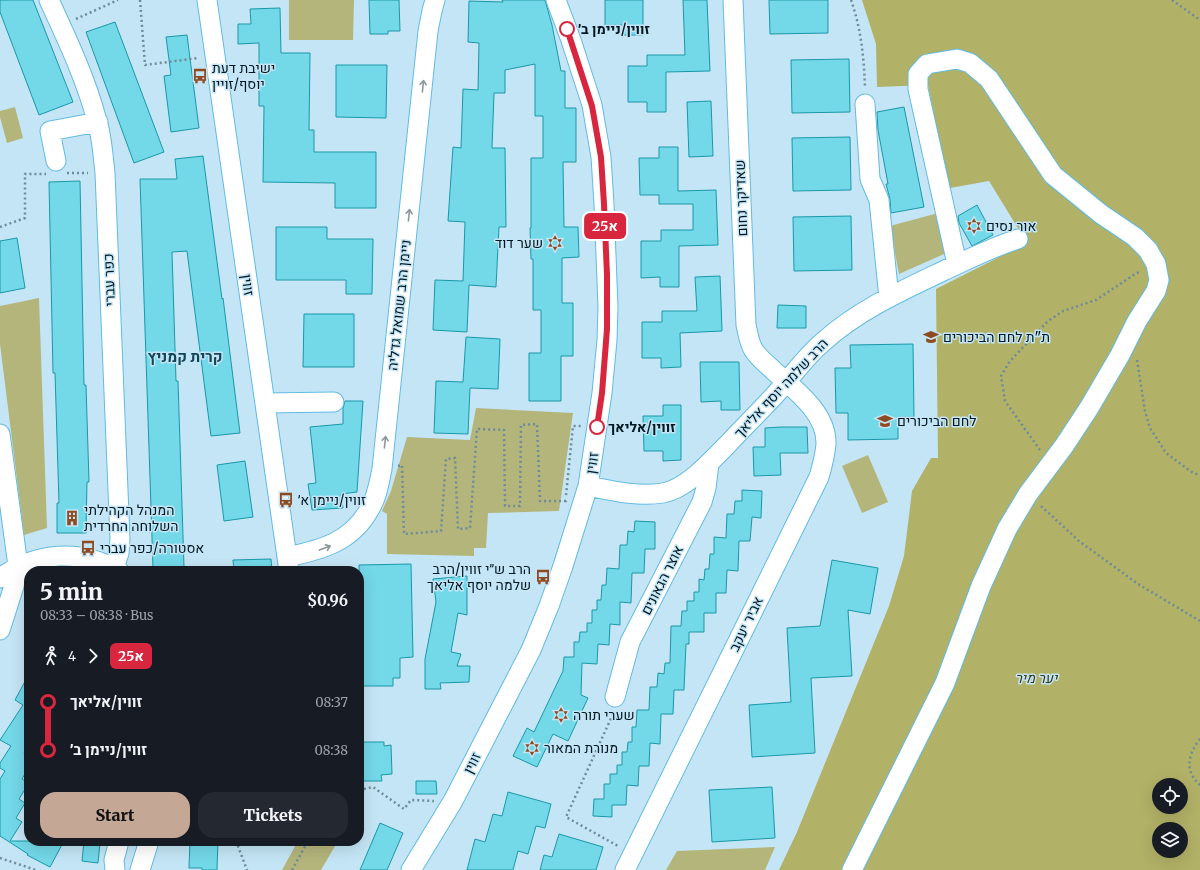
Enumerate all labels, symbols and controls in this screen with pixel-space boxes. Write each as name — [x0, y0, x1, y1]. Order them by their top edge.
place label: זווין/ניימן ב׳ — [578, 20, 650, 38]
marker: זווין/ניימן ב׳ — [559, 21, 575, 37]
place label: ישיבת דעת יוסף/זויין — [212, 59, 275, 93]
bus stop icon: ישיבת דעת יוסף/זויין — [191, 67, 209, 85]
one-way arrow — [419, 80, 426, 93]
street label: שאדיקר נחום — [731, 159, 751, 237]
one-way arrow — [405, 209, 413, 222]
line badge: 25א — [582, 213, 628, 239]
text: 25א — [592, 217, 618, 235]
synagogue icon: אור נסים — [965, 217, 983, 235]
place label: אור נסים — [986, 217, 1036, 235]
place label: שער דוד — [495, 234, 543, 252]
synagogue icon: שער דוד — [546, 234, 564, 252]
street label: ניימן הרב שמואל גדליה — [383, 239, 415, 371]
street label: כפר עברי — [99, 253, 119, 307]
street label: זווין — [238, 273, 258, 297]
school or university icon: ת"ת לחם הביכורים — [922, 328, 940, 346]
place label: ת"ת לחם הביכורים — [943, 328, 1050, 346]
street label: הרב שלמה יוסף אליאך — [730, 334, 832, 442]
district label: קרית קמניץ — [148, 347, 222, 366]
school or university icon: לחם הביכורים — [876, 412, 894, 430]
place label: לחם הביכורים — [897, 412, 976, 430]
place label: זווין/אליאך — [608, 418, 676, 436]
marker: זווין/אליאך — [589, 419, 605, 435]
one-way arrow — [381, 436, 389, 449]
street label: זווין — [581, 451, 603, 475]
bus stop icon: זווין/ניימן א׳ — [277, 491, 295, 509]
place label: זווין/ניימן א׳ — [298, 491, 366, 509]
place label: המנהל הקהילתי השלוחה החרדית — [84, 501, 179, 535]
building icon: המנהל הקהילתי השלוחה החרדית — [63, 509, 81, 527]
bus stop icon: אסטורה/כפר עברי — [79, 539, 97, 557]
place label: אסטורה/כפר עברי — [100, 539, 204, 557]
street label: אוצר הגאונים — [637, 542, 687, 618]
one-way arrow — [318, 543, 330, 551]
place label: הרב ש״י זווין/הרב שלמה יוסף אליאך — [427, 560, 531, 594]
bus stop icon: הרב ש״י זווין/הרב שלמה יוסף אליאך — [534, 568, 552, 586]
text: 5 min — [40, 578, 103, 606]
text: $0.96 — [307, 591, 348, 610]
street label: אביר יעקב — [725, 593, 767, 655]
text: 08:33 – 08:38 · Bus — [40, 607, 153, 624]
icon: walk — [40, 645, 62, 667]
icon: forward — [82, 645, 104, 667]
text: 25א — [118, 647, 144, 665]
text: 4 — [68, 648, 76, 665]
park label: יער מיר — [1015, 669, 1059, 687]
text: זווין/אליאך — [70, 692, 142, 711]
text: 08:37 — [315, 694, 348, 711]
synagogue icon: שערי תורה — [552, 706, 570, 724]
place label: שערי תורה — [573, 706, 635, 724]
synagogue icon: מנורת המאור — [523, 739, 541, 757]
place label: מנורת המאור — [544, 739, 618, 757]
text: זווין/ניימן ב׳ — [70, 740, 147, 759]
text: 08:38 — [315, 742, 348, 759]
street label: זווין — [459, 749, 485, 777]
map controls — [1152, 778, 1188, 858]
button: locate — [1152, 778, 1188, 814]
button: Start — [40, 792, 190, 838]
button: Tickets — [198, 792, 348, 838]
button: layers — [1152, 822, 1188, 858]

